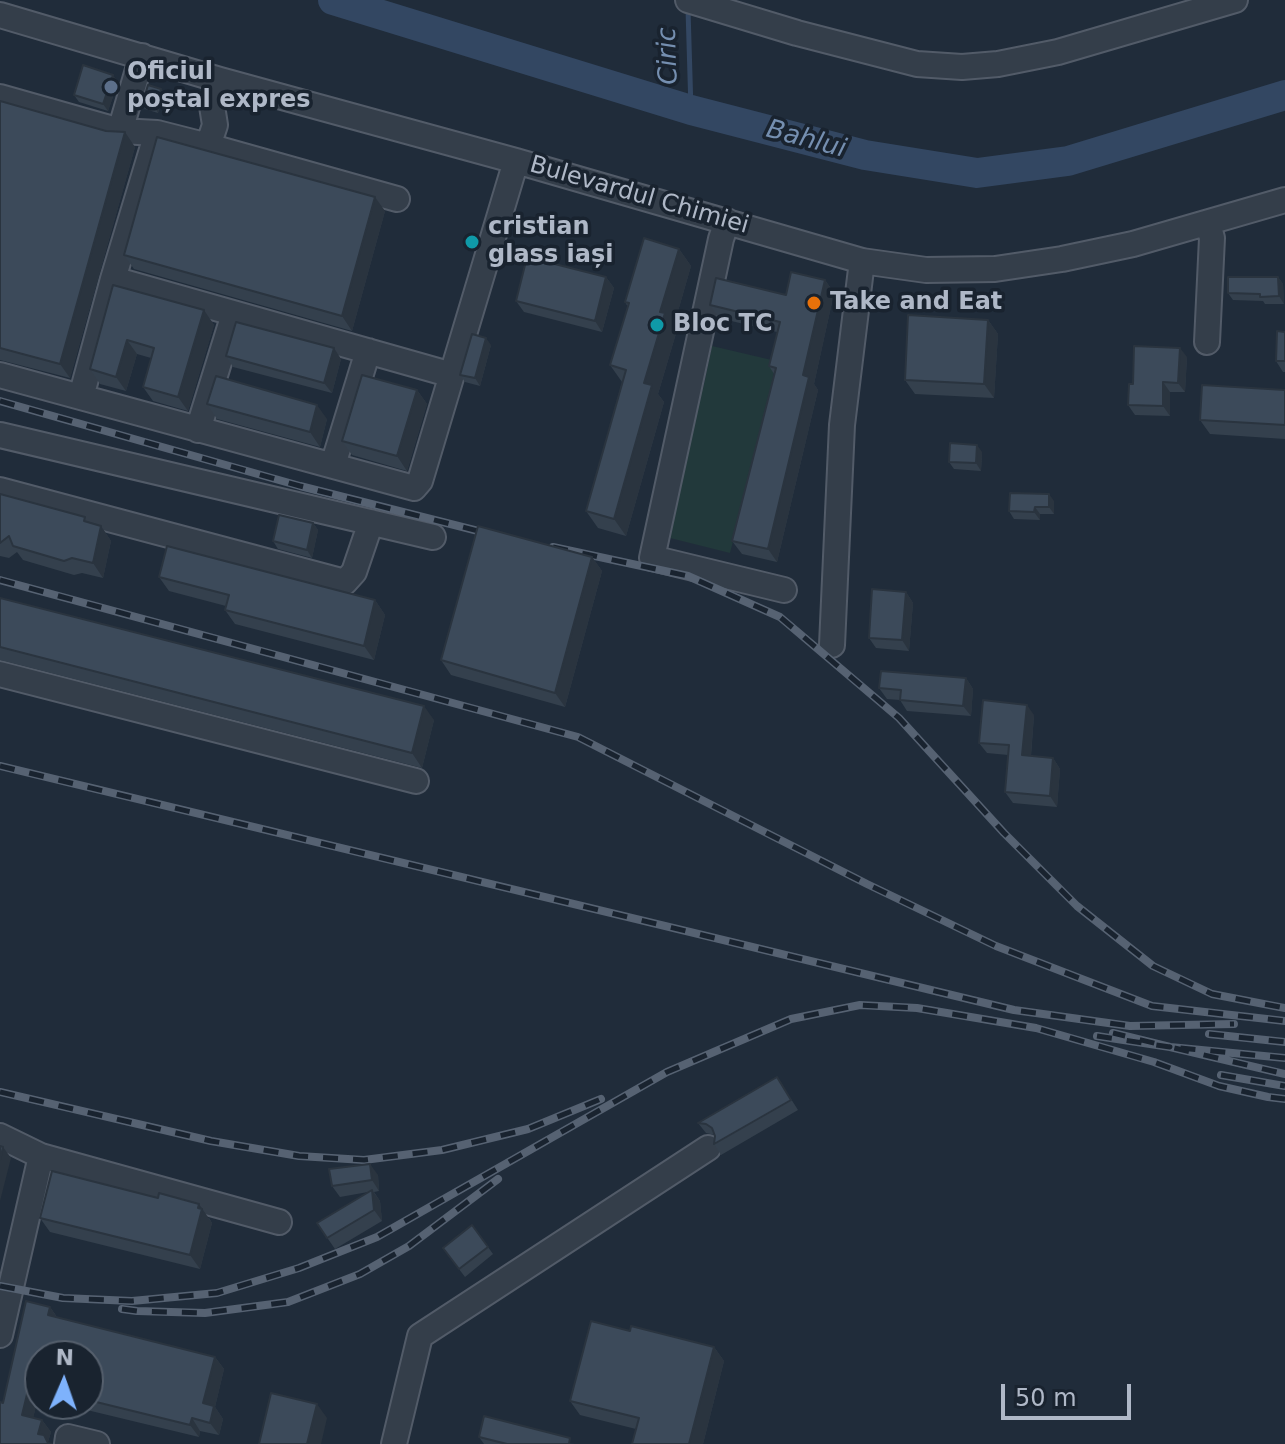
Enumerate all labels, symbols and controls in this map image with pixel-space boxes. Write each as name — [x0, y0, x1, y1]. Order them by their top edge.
water label: Ciric — [652, 27, 686, 85]
place label: Oficiul poștal expres — [127, 59, 311, 115]
marker: Oficiul poștal expres — [102, 78, 120, 96]
water label: Bahlui — [763, 114, 849, 166]
street label: Bulevardul Chimiei — [526, 151, 752, 241]
place label: cristian glass iași — [488, 214, 613, 270]
marker: cristian glass iași — [463, 233, 481, 251]
place label: Take and Eat — [830, 289, 1002, 317]
marker: Take and Eat — [805, 294, 823, 312]
place label: Bloc TC — [673, 311, 773, 339]
marker: Bloc TC — [648, 316, 666, 334]
north arrow — [24, 1340, 104, 1420]
text: N — [55, 1345, 74, 1370]
scale bar — [1005, 1368, 1135, 1418]
text: 50 m — [1015, 1384, 1077, 1412]

